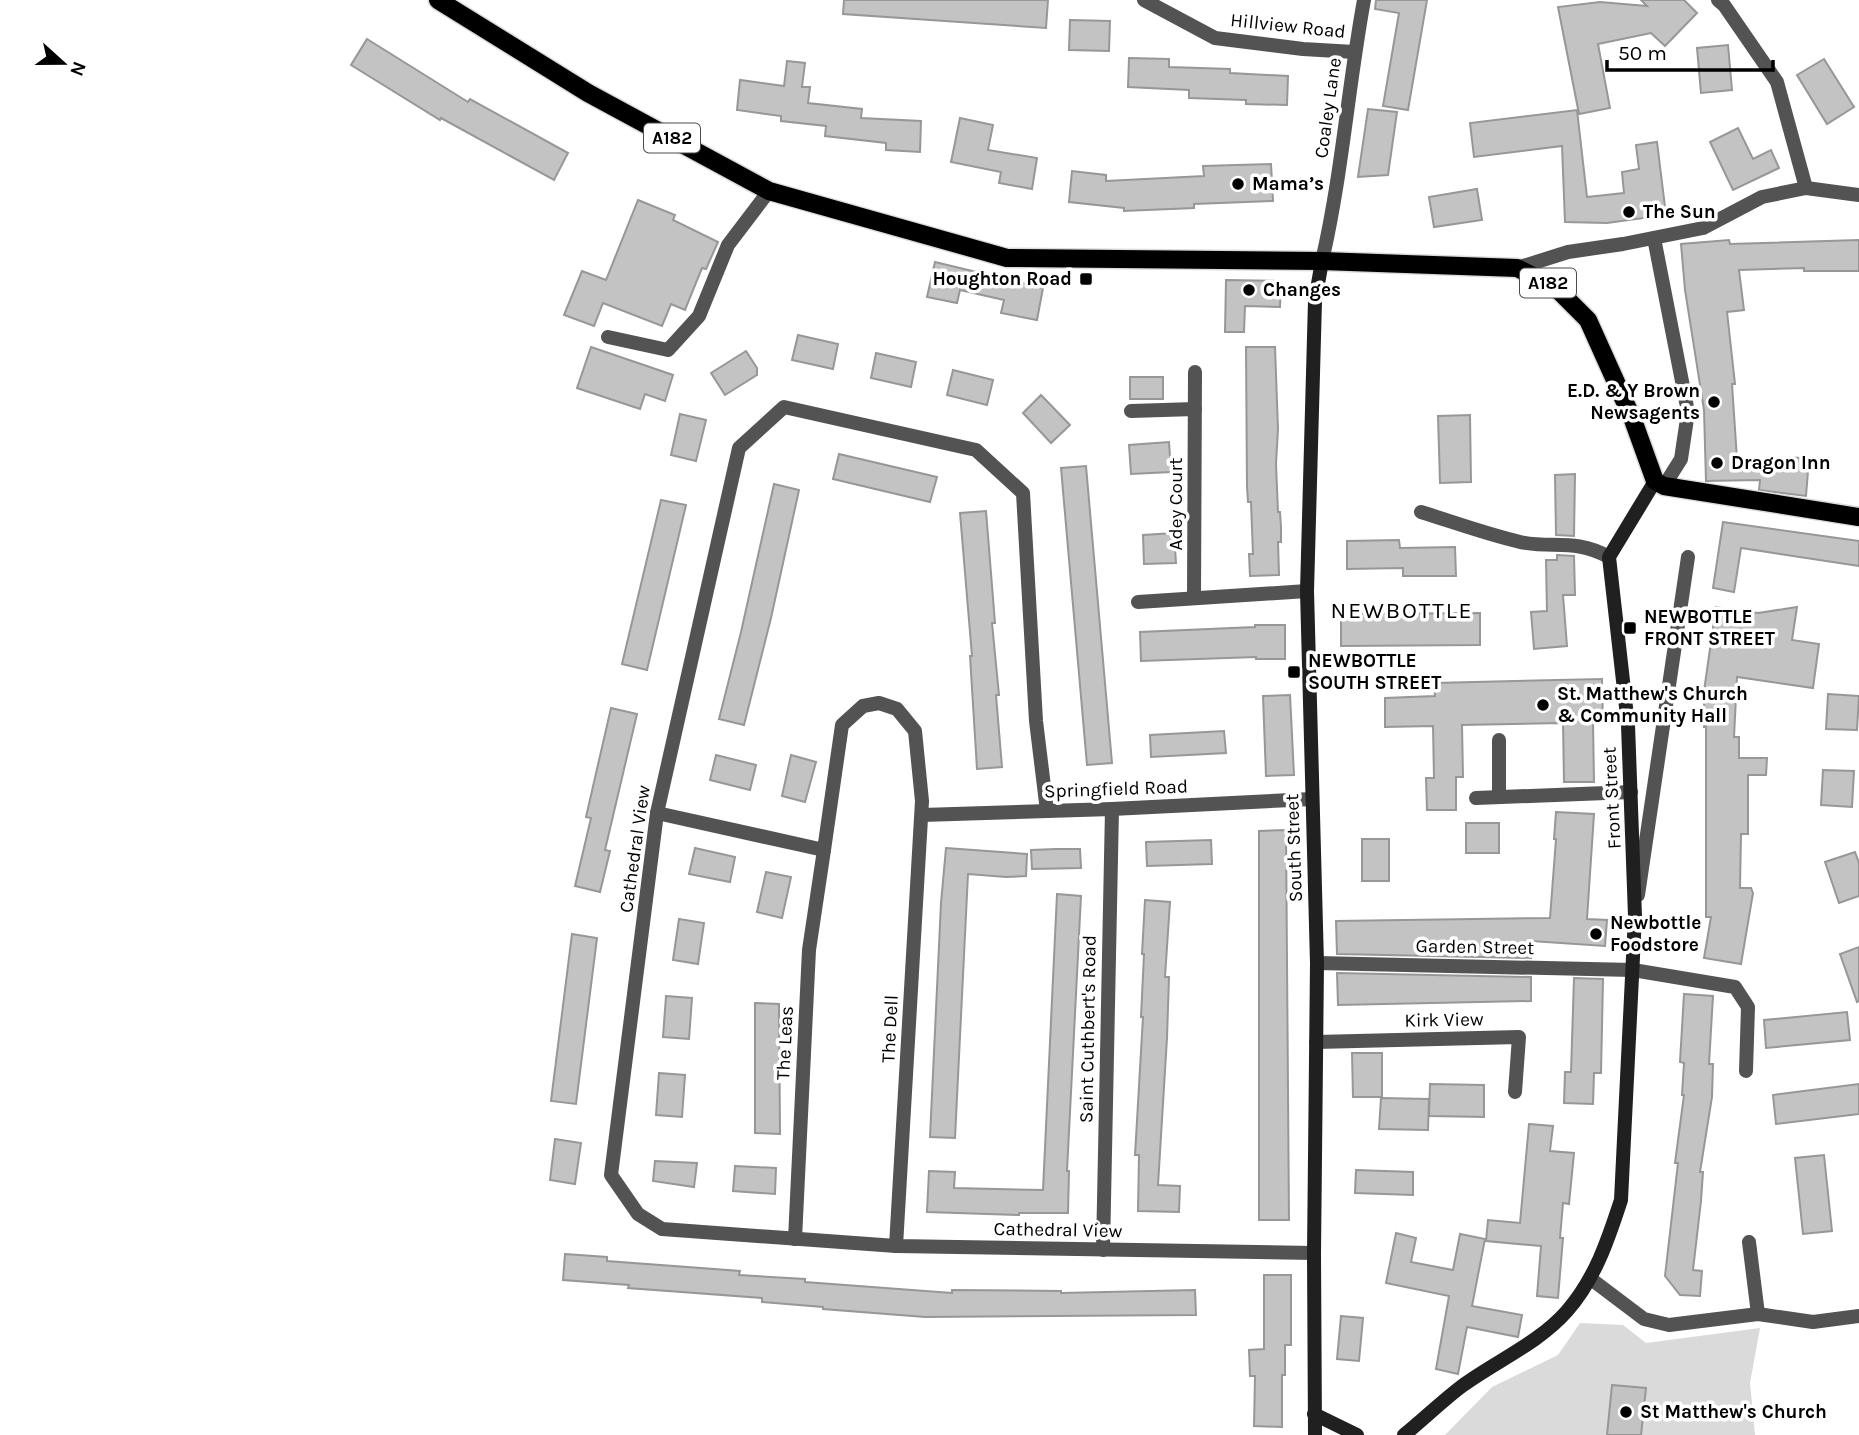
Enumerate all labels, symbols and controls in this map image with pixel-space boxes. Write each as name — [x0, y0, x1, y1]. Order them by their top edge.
street label: Hillview Road — [1229, 9, 1347, 43]
north arrow — [28, 28, 98, 98]
scale bar — [1607, 28, 1773, 72]
text: 50 m — [1618, 41, 1667, 65]
street label: Coaley Lane — [1310, 56, 1346, 160]
text: N — [65, 58, 91, 79]
road number: A182 — [644, 124, 700, 153]
place label: Mama’s — [1252, 173, 1324, 195]
marker: Mama’s — [1230, 176, 1246, 192]
place label: The Sun — [1643, 201, 1716, 223]
marker: The Sun — [1621, 204, 1637, 220]
place label: Houghton Road — [932, 268, 1072, 290]
road number: A182 — [1520, 268, 1576, 298]
marker: Houghton Road — [1078, 271, 1094, 287]
place label: Changes — [1263, 279, 1341, 301]
marker: Changes — [1241, 282, 1257, 298]
place label: E.D. & Y Brown Newsagents — [1567, 380, 1700, 424]
marker: E.D. & Y Brown Newsagents — [1706, 394, 1722, 410]
place label: Dragon Inn — [1731, 452, 1831, 474]
marker: Dragon Inn — [1709, 455, 1725, 471]
street label: Adey Court — [1165, 458, 1187, 550]
district label: NEWBOTTLE — [1330, 597, 1474, 624]
place label: NEWBOTTLE FRONT STREET — [1644, 606, 1775, 650]
marker: NEWBOTTLE FRONT STREET — [1622, 620, 1638, 636]
place label: NEWBOTTLE SOUTH STREET — [1308, 650, 1441, 694]
marker: NEWBOTTLE SOUTH STREET — [1286, 664, 1302, 680]
place label: St. Matthew's Church & Community Hall — [1557, 683, 1748, 727]
marker: St. Matthew's Church & Community Hall — [1535, 697, 1551, 713]
street label: Front Street — [1598, 746, 1626, 850]
street label: Springfield Road — [1044, 775, 1188, 803]
street label: Cathedral View — [615, 783, 655, 914]
street label: South Street — [1281, 793, 1307, 903]
place label: Newbottle Foodstore — [1610, 912, 1701, 956]
marker: Newbottle Foodstore — [1588, 926, 1604, 942]
street label: Saint Cuthbert's Road — [1075, 935, 1101, 1123]
street label: Garden Street — [1415, 935, 1535, 959]
street label: The Dell — [877, 994, 903, 1064]
street label: The Leas — [772, 1005, 798, 1081]
street label: Kirk View — [1404, 1008, 1484, 1032]
street label: Cathedral View — [993, 1218, 1123, 1242]
place label: St Matthew's Church — [1640, 1401, 1827, 1423]
marker: St Matthew's Church — [1618, 1404, 1634, 1420]

